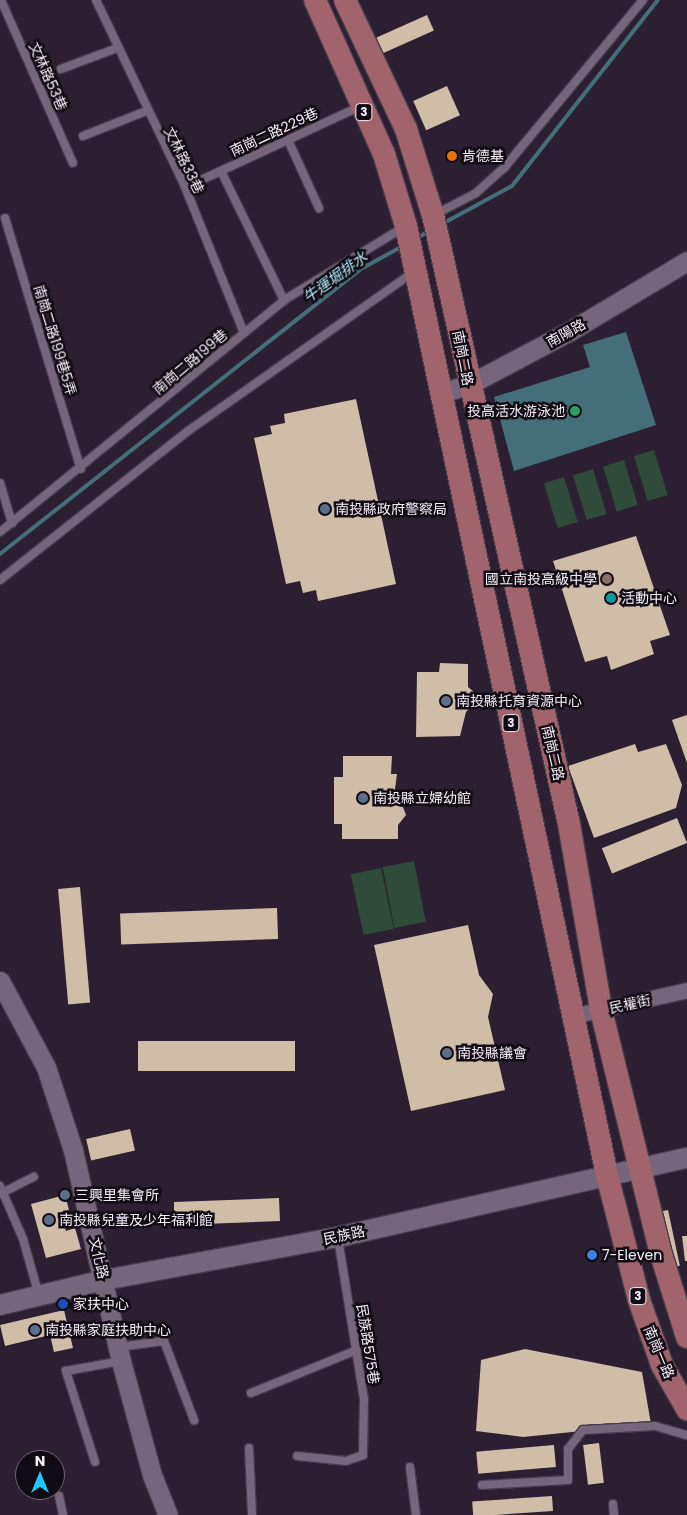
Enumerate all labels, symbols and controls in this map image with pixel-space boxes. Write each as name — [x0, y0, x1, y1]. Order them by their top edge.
street label: 文林路53巷 — [25, 39, 71, 113]
road number: 3 — [355, 102, 373, 121]
street label: 南崗二路229巷 — [227, 104, 321, 160]
street label: 文林路33巷 — [161, 124, 207, 196]
place label: 肯德基 — [462, 148, 504, 164]
marker: 肯德基 — [446, 150, 458, 162]
water label: 牛運堀排水 — [299, 248, 371, 306]
street label: 南崗二路199巷5弄 — [30, 283, 80, 397]
street label: 南陽路 — [544, 315, 588, 351]
street label: 南崗二路199巷 — [149, 326, 231, 398]
street label: 南崗二路 — [449, 329, 477, 387]
place label: 投高活水游泳池 — [467, 403, 565, 419]
marker: 投高活水游泳池 — [569, 405, 581, 417]
place label: 南投縣政府警察局 — [335, 501, 447, 517]
marker: 南投縣政府警察局 — [319, 503, 331, 515]
place label: 國立南投高級中學 — [485, 571, 597, 587]
marker: 國立南投高級中學 — [601, 573, 613, 585]
place label: 活動中心 — [621, 590, 677, 606]
marker: 活動中心 — [605, 592, 617, 604]
place label: 南投縣托育資源中心 — [456, 693, 582, 709]
marker: 南投縣托育資源中心 — [440, 695, 452, 707]
road number: 3 — [502, 714, 520, 732]
street label: 南崗二路 — [539, 724, 567, 782]
place label: 南投縣立婦幼館 — [373, 790, 471, 806]
marker: 南投縣立婦幼館 — [357, 792, 369, 804]
street label: 民權街 — [608, 991, 652, 1017]
place label: 南投縣議會 — [457, 1045, 527, 1061]
marker: 南投縣議會 — [441, 1047, 453, 1059]
place label: 三興里集會所 — [75, 1187, 159, 1203]
marker: 三興里集會所 — [59, 1189, 71, 1201]
place label: 南投縣兒童及少年福利館 — [59, 1212, 213, 1228]
marker: 南投縣兒童及少年福利館 — [43, 1214, 55, 1226]
street label: 民族路 — [322, 1222, 366, 1248]
street label: 文化路 — [86, 1236, 112, 1280]
place label: 7-Eleven — [602, 1247, 662, 1263]
marker: 7-Eleven — [586, 1249, 598, 1261]
road number: 3 — [629, 1286, 647, 1305]
place label: 家扶中心 — [73, 1296, 129, 1312]
marker: 家扶中心 — [57, 1298, 69, 1310]
street label: 民族路575巷 — [353, 1303, 383, 1385]
place label: 南投縣家庭扶助中心 — [45, 1322, 171, 1338]
street label: 南崗一路 — [640, 1323, 678, 1381]
marker: 南投縣家庭扶助中心 — [29, 1324, 41, 1336]
north arrow — [15, 1450, 65, 1500]
text: N — [35, 1451, 45, 1471]

